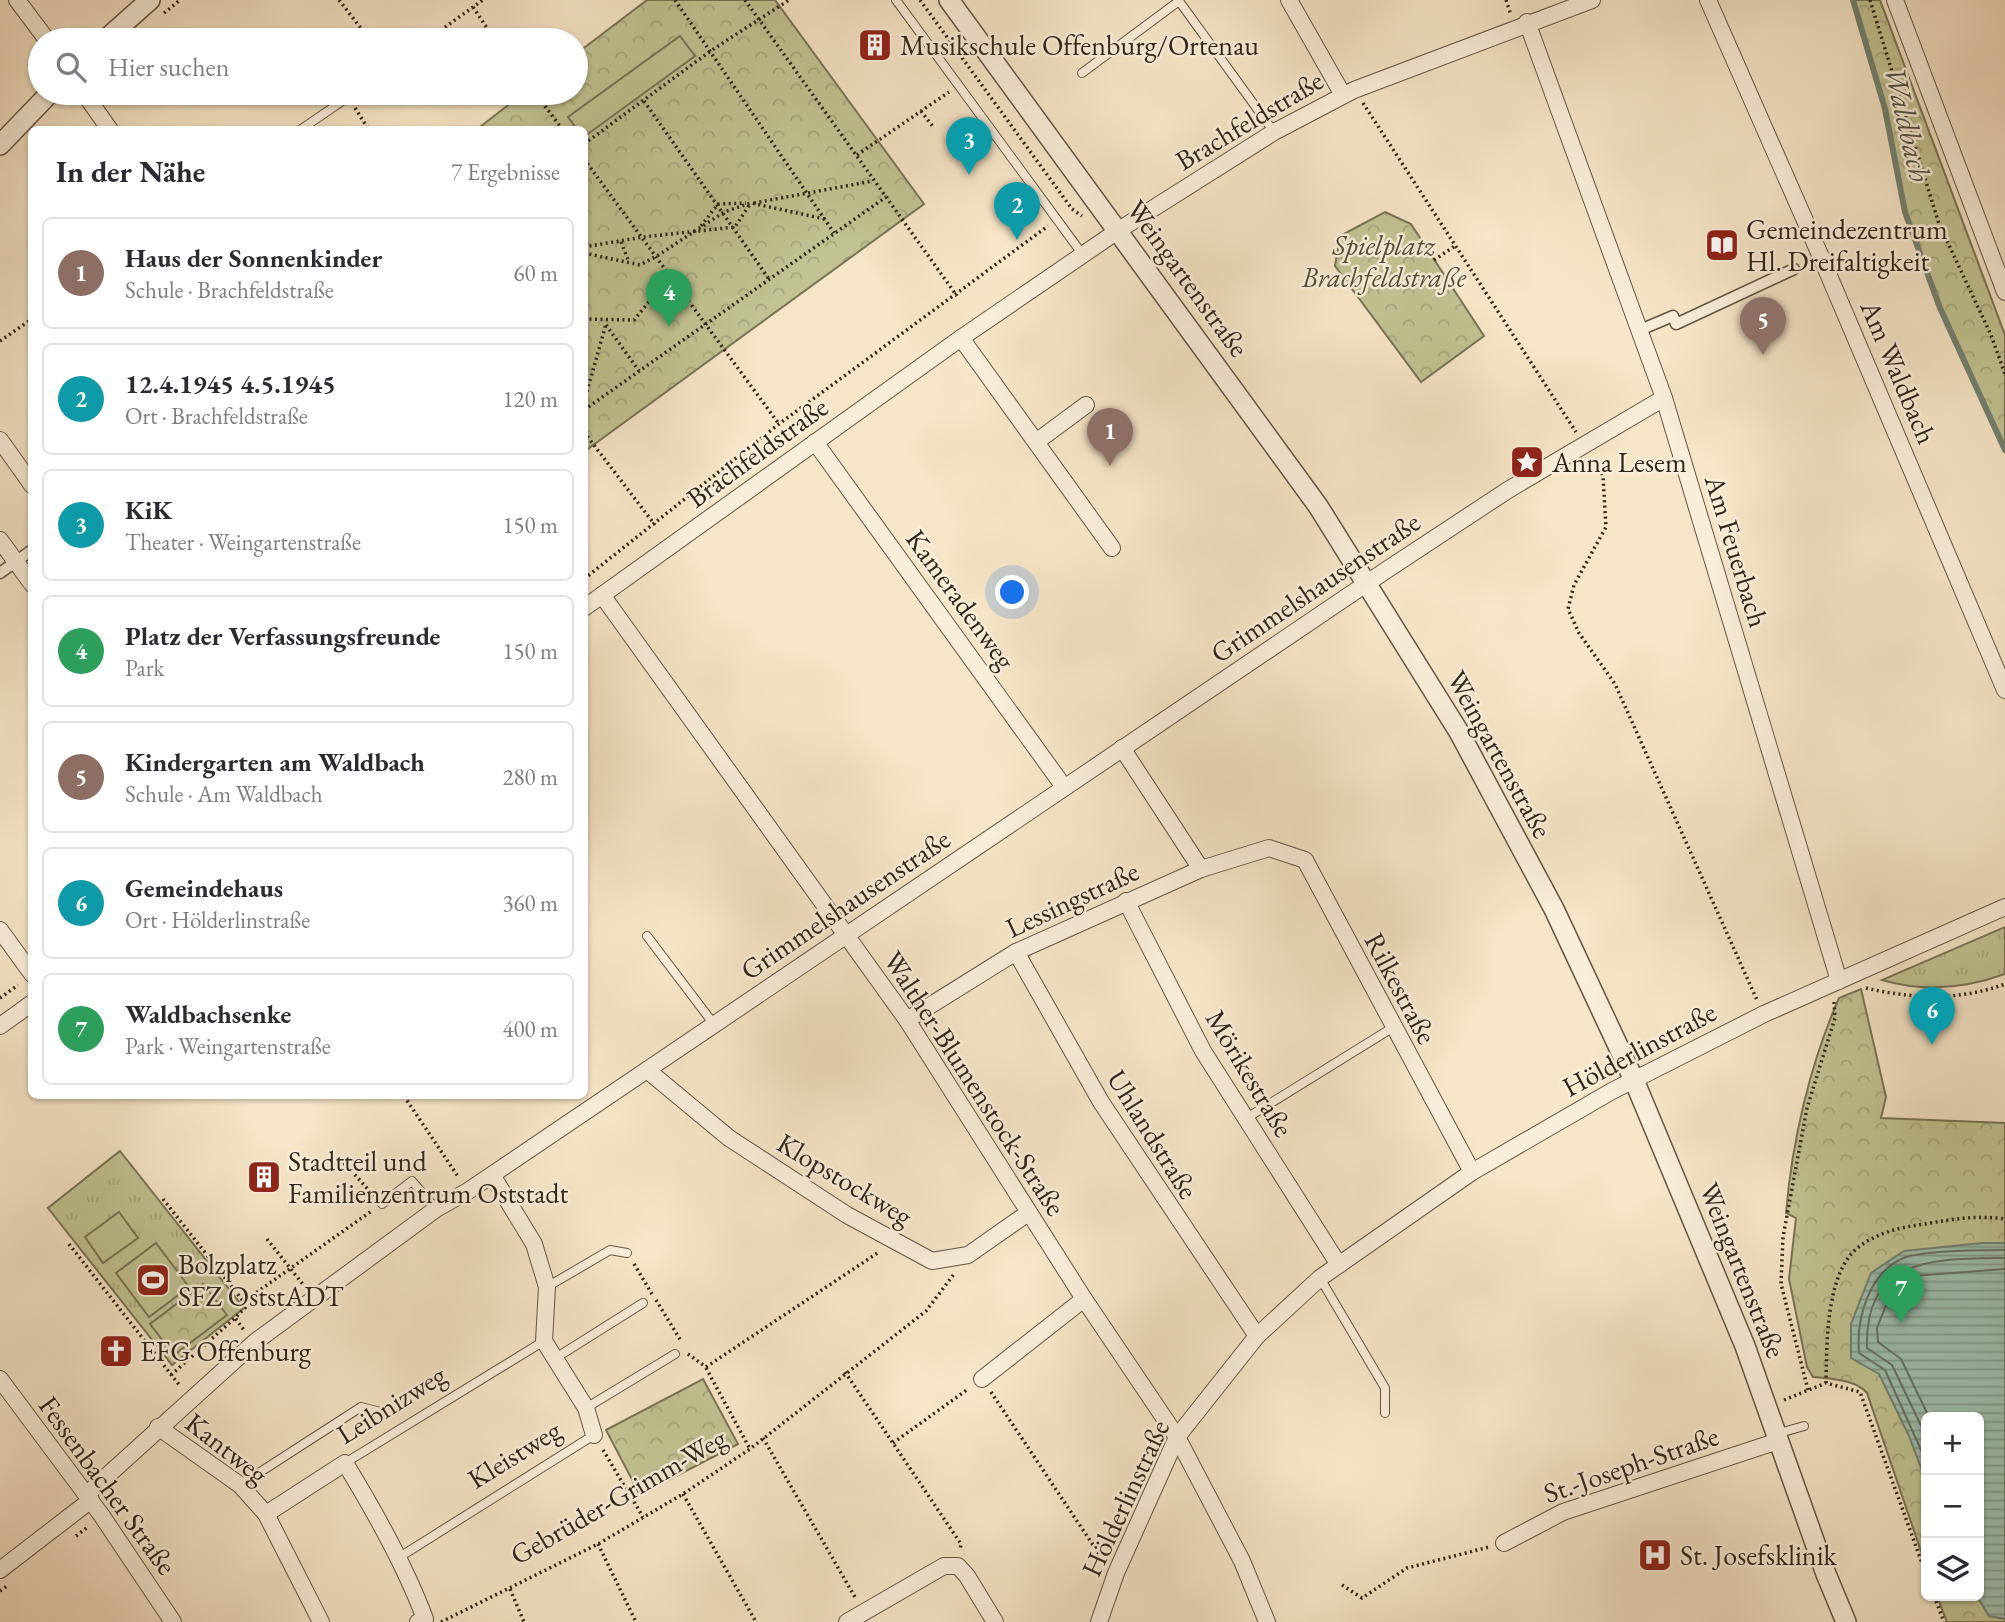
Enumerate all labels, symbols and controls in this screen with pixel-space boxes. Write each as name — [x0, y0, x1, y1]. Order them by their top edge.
building icon: Musikschule Offenburg/Ortenau — [856, 26, 894, 64]
place label: Musikschule Offenburg/Ortenau — [900, 27, 1259, 63]
search box — [28, 28, 588, 105]
icon: search — [52, 48, 90, 86]
text: Hier suchen — [108, 50, 229, 84]
street label: Brachfeldstraße — [1169, 62, 1330, 178]
water label: Waldbach — [1876, 63, 1940, 186]
pin: 3 — [946, 117, 992, 175]
text: In der Nähe — [56, 152, 205, 191]
text: 7 Ergebnisse — [451, 157, 560, 187]
pin: 2 — [994, 182, 1040, 240]
street label: Weingartenstraße — [1119, 192, 1257, 364]
place label: Gemeindezentrum Hl. Dreifaltigkeit — [1746, 211, 1948, 279]
library icon: Gemeindezentrum Hl. Dreifaltigkeit — [1703, 226, 1741, 264]
park label: Spielplatz Brachfeldstraße — [1301, 227, 1467, 295]
text: Haus der Sonnenkinder — [125, 241, 382, 275]
text: 1 — [75, 258, 87, 288]
text: 60 m — [513, 258, 558, 288]
pin: 4 — [646, 269, 692, 327]
text: Schule · Brachfeldstraße — [125, 275, 334, 305]
street label: Am Waldbach — [1852, 294, 1945, 449]
pin: 5 — [1740, 297, 1786, 355]
text: 12.4.1945 4.5.1945 — [125, 367, 336, 401]
text: 2 — [75, 384, 87, 414]
text: 120 m — [502, 384, 558, 414]
street label: Brachfeldstraße — [679, 389, 835, 515]
text: Ort · Brachfeldstraße — [125, 401, 308, 431]
pin: 1 — [1087, 408, 1133, 466]
place icon: Anna Lesem — [1508, 443, 1546, 481]
place label: Anna Lesem — [1551, 444, 1687, 480]
street label: Am Feuerbach — [1697, 470, 1777, 631]
text: KiK — [125, 493, 172, 527]
street label: Grimmelshausenstraße — [1203, 503, 1427, 671]
text: 3 — [75, 510, 87, 540]
text: 150 m — [502, 510, 558, 540]
street label: Kameradenweg — [898, 522, 1024, 677]
text: Theater · Weingartenstraße — [125, 527, 361, 557]
your location — [995, 575, 1029, 609]
text: Platz der Verfassungsfreunde — [125, 619, 440, 653]
text: 4 — [75, 636, 87, 666]
text: 150 m — [502, 636, 558, 666]
text: Park — [125, 653, 164, 683]
street label: Weingartenstraße — [1439, 664, 1561, 844]
text: Kindergarten am Waldbach — [125, 745, 425, 779]
text: 5 — [75, 762, 87, 792]
text: 280 m — [502, 762, 558, 792]
text: Schule · Am Waldbach — [125, 779, 323, 809]
street label: Grimmelshausenstraße — [733, 820, 957, 988]
street label: Lessingstraße — [1000, 853, 1144, 945]
text: Gemeindehaus — [125, 871, 283, 905]
text: 6 — [75, 888, 87, 918]
text: 360 m — [502, 888, 558, 918]
text: Ort · Hölderlinstraße — [125, 905, 310, 935]
street label: Rilkestraße — [1357, 926, 1445, 1050]
street label: Walther-Blumenstock-Straße — [876, 944, 1074, 1222]
pin: 6 — [1909, 987, 1955, 1045]
street label: Hölderlinstraße — [1556, 993, 1722, 1105]
text: Waldbachsenke — [125, 997, 291, 1031]
street label: Mörikestraße — [1198, 1003, 1302, 1143]
text: 7 — [75, 1014, 87, 1044]
text: 400 m — [502, 1014, 558, 1044]
text: Park · Weingartenstraße — [125, 1031, 331, 1061]
street label: Uhlandstraße — [1099, 1063, 1207, 1205]
street label: Klopstockweg — [771, 1124, 920, 1234]
place label: Stadtteil und Familienzentrum Oststadt — [288, 1143, 569, 1211]
building icon: Stadtteil und Familienzentrum Oststadt — [245, 1158, 283, 1196]
street label: Weingartenstraße — [1691, 1177, 1795, 1363]
place label: Bolzplatz SFZ OststADT — [178, 1246, 344, 1314]
sports icon: Bolzplatz SFZ OststADT — [134, 1261, 172, 1299]
pin: 7 — [1878, 1265, 1924, 1323]
church icon: EFG Offenburg — [97, 1332, 135, 1370]
place label: EFG Offenburg — [140, 1333, 312, 1369]
street label: Leibnizweg — [330, 1356, 453, 1452]
street label: Fessenbacher Straße — [31, 1389, 185, 1582]
street label: Kantweg — [178, 1404, 276, 1492]
street label: Kleistweg — [461, 1411, 568, 1497]
map controls — [1921, 1412, 1984, 1601]
button: + — [1921, 1412, 1984, 1475]
street label: Hölderlinstraße — [1073, 1414, 1177, 1582]
street label: St.-Joseph-Straße — [1539, 1417, 1723, 1511]
street label: Gebrüder-Grimm-Weg — [503, 1419, 733, 1573]
button: − — [1921, 1475, 1984, 1538]
hospital icon: St. Josefsklinik — [1636, 1536, 1674, 1574]
place label: St. Josefsklinik — [1680, 1537, 1838, 1573]
button: layers — [1921, 1538, 1984, 1601]

